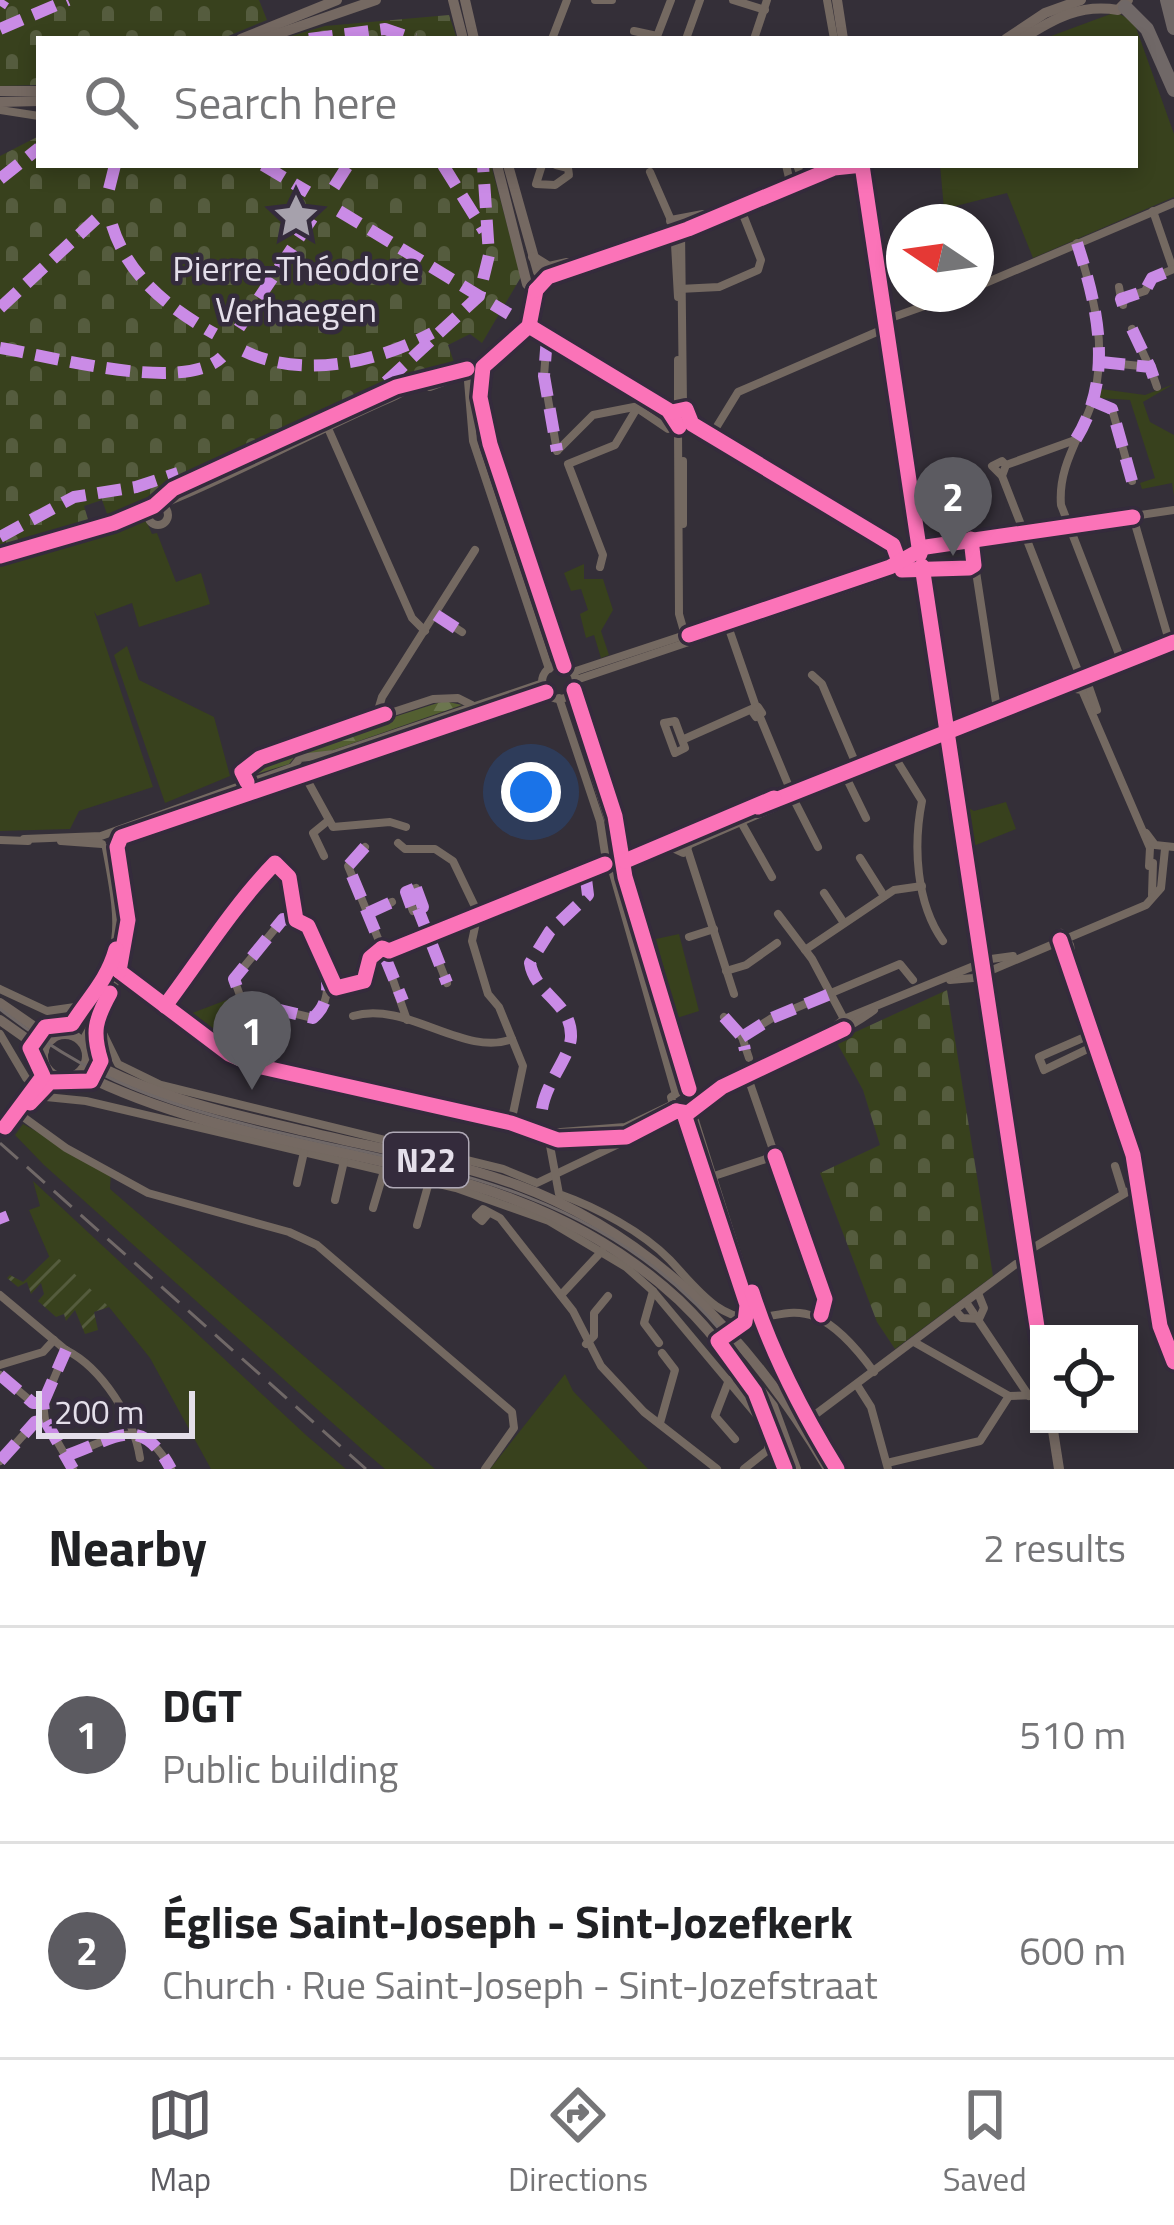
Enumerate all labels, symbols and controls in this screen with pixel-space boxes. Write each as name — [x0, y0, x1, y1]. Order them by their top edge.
search box — [36, 36, 1138, 168]
text: Search here — [174, 68, 397, 136]
icon: search — [78, 69, 144, 135]
place icon: Pierre-Théodore Verhaegen — [271, 191, 321, 241]
north arrow — [886, 204, 994, 312]
place label: Pierre-Théodore Verhaegen — [172, 240, 420, 336]
pin: 2 — [914, 457, 992, 556]
your location — [501, 762, 561, 822]
pin: 1 — [213, 991, 291, 1090]
road number: N22 — [384, 1133, 468, 1187]
map controls — [1030, 1325, 1138, 1433]
button: locate — [1030, 1325, 1138, 1433]
scale bar — [36, 1385, 195, 1438]
text: 200 m — [54, 1387, 144, 1437]
text: Nearby — [48, 1508, 207, 1586]
text: 2 results — [983, 1518, 1126, 1577]
text: DGT — [162, 1671, 242, 1739]
text: 1 — [76, 1705, 98, 1764]
text: 510 m — [1019, 1705, 1126, 1764]
text: Public building — [162, 1739, 398, 1798]
text: Église Saint-Joseph - Sint-Jozefkerk — [162, 1887, 853, 1955]
text: 2 — [76, 1921, 98, 1980]
text: 600 m — [1019, 1921, 1126, 1980]
text: Church · Rue Saint-Joseph - Sint-Jozefstraat — [162, 1955, 878, 2014]
tab: Map — [147, 2082, 213, 2204]
tab: Directions — [508, 2082, 648, 2204]
tab: Saved — [943, 2082, 1027, 2204]

